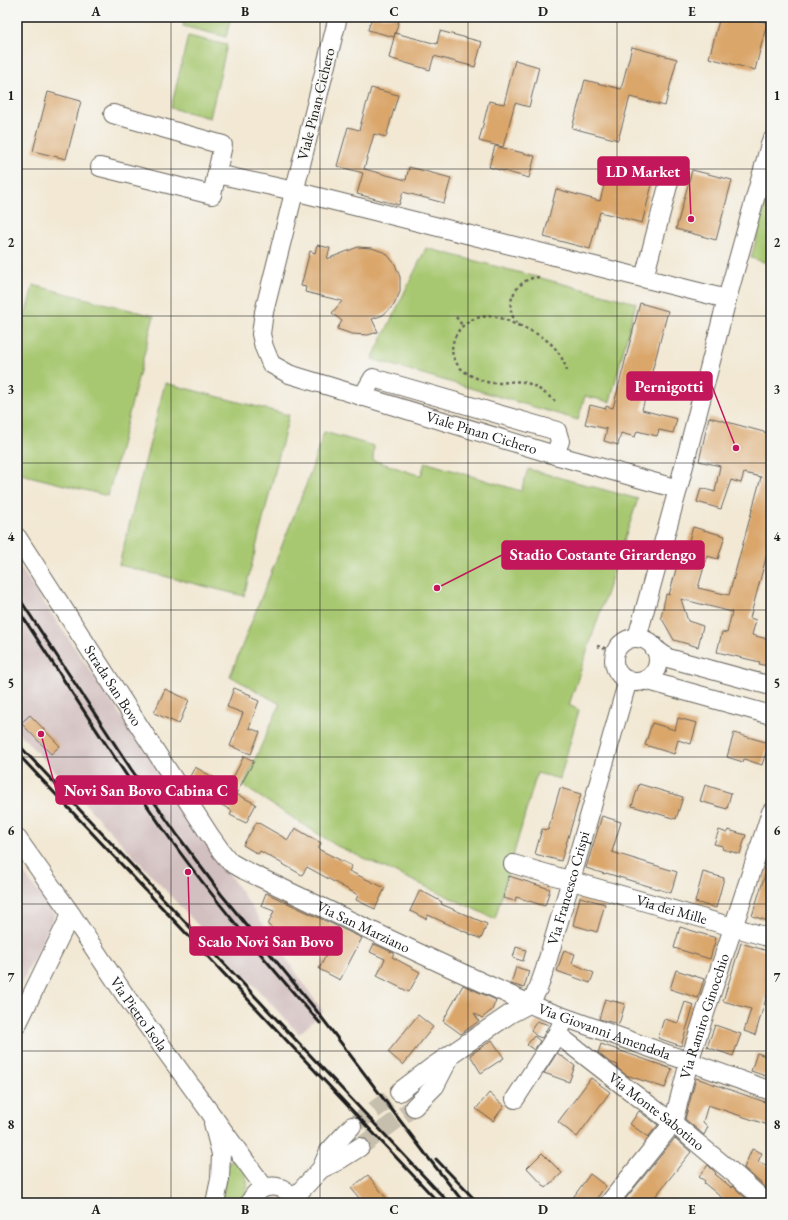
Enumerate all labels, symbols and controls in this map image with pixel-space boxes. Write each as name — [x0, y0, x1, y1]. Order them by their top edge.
text: A — [90, 3, 101, 20]
text: B — [241, 3, 249, 20]
text: C — [389, 3, 399, 20]
text: D — [538, 3, 548, 20]
text: E — [688, 3, 696, 20]
street label: Viale Pinan Cichero — [292, 46, 339, 162]
text: 1 — [8, 87, 15, 104]
text: 1 — [774, 87, 781, 104]
callout: LD Market — [598, 157, 689, 185]
text: LD Market — [606, 161, 680, 182]
text: 2 — [8, 234, 15, 251]
text: 2 — [774, 234, 781, 251]
callout: Pernigotti — [627, 372, 712, 400]
text: Pernigotti — [635, 376, 704, 397]
text: 3 — [8, 381, 15, 398]
text: 3 — [774, 381, 781, 398]
street label: Viale Pinan Cichero — [424, 406, 540, 458]
text: 4 — [8, 528, 15, 545]
text: 4 — [774, 528, 781, 545]
callout: Stadio Costante Girardengo — [502, 541, 704, 569]
text: Stadio Costante Girardengo — [510, 544, 696, 565]
street label: Strada San Bovo — [80, 641, 147, 730]
text: 5 — [8, 675, 14, 692]
text: 5 — [774, 675, 780, 692]
callout: Novi San Bovo Cabina C — [56, 776, 237, 804]
text: Novi San Bovo Cabina C — [64, 780, 228, 801]
text: 6 — [8, 822, 15, 839]
text: 6 — [774, 822, 781, 839]
street label: Via Francesco Crispi — [543, 829, 594, 947]
street label: Via dei Mille — [634, 890, 710, 928]
street label: Via San Marziano — [314, 896, 413, 957]
callout: Scalo Novi San Bovo — [190, 927, 342, 955]
text: Scalo Novi San Bovo — [198, 931, 334, 952]
street label: Via Ramiro Ginocchio — [675, 951, 733, 1081]
text: 7 — [8, 969, 15, 986]
text: 7 — [774, 969, 781, 986]
street label: Via Pietro Isola — [106, 973, 172, 1055]
street label: Via Giovanni Amendola — [535, 999, 673, 1063]
street label: Via Monte Sabotino — [605, 1068, 709, 1154]
text: 8 — [8, 1116, 15, 1133]
text: 8 — [774, 1116, 781, 1133]
text: A — [90, 1201, 101, 1218]
text: B — [241, 1201, 249, 1218]
text: C — [389, 1201, 399, 1218]
text: D — [538, 1201, 548, 1218]
text: E — [688, 1201, 696, 1218]

